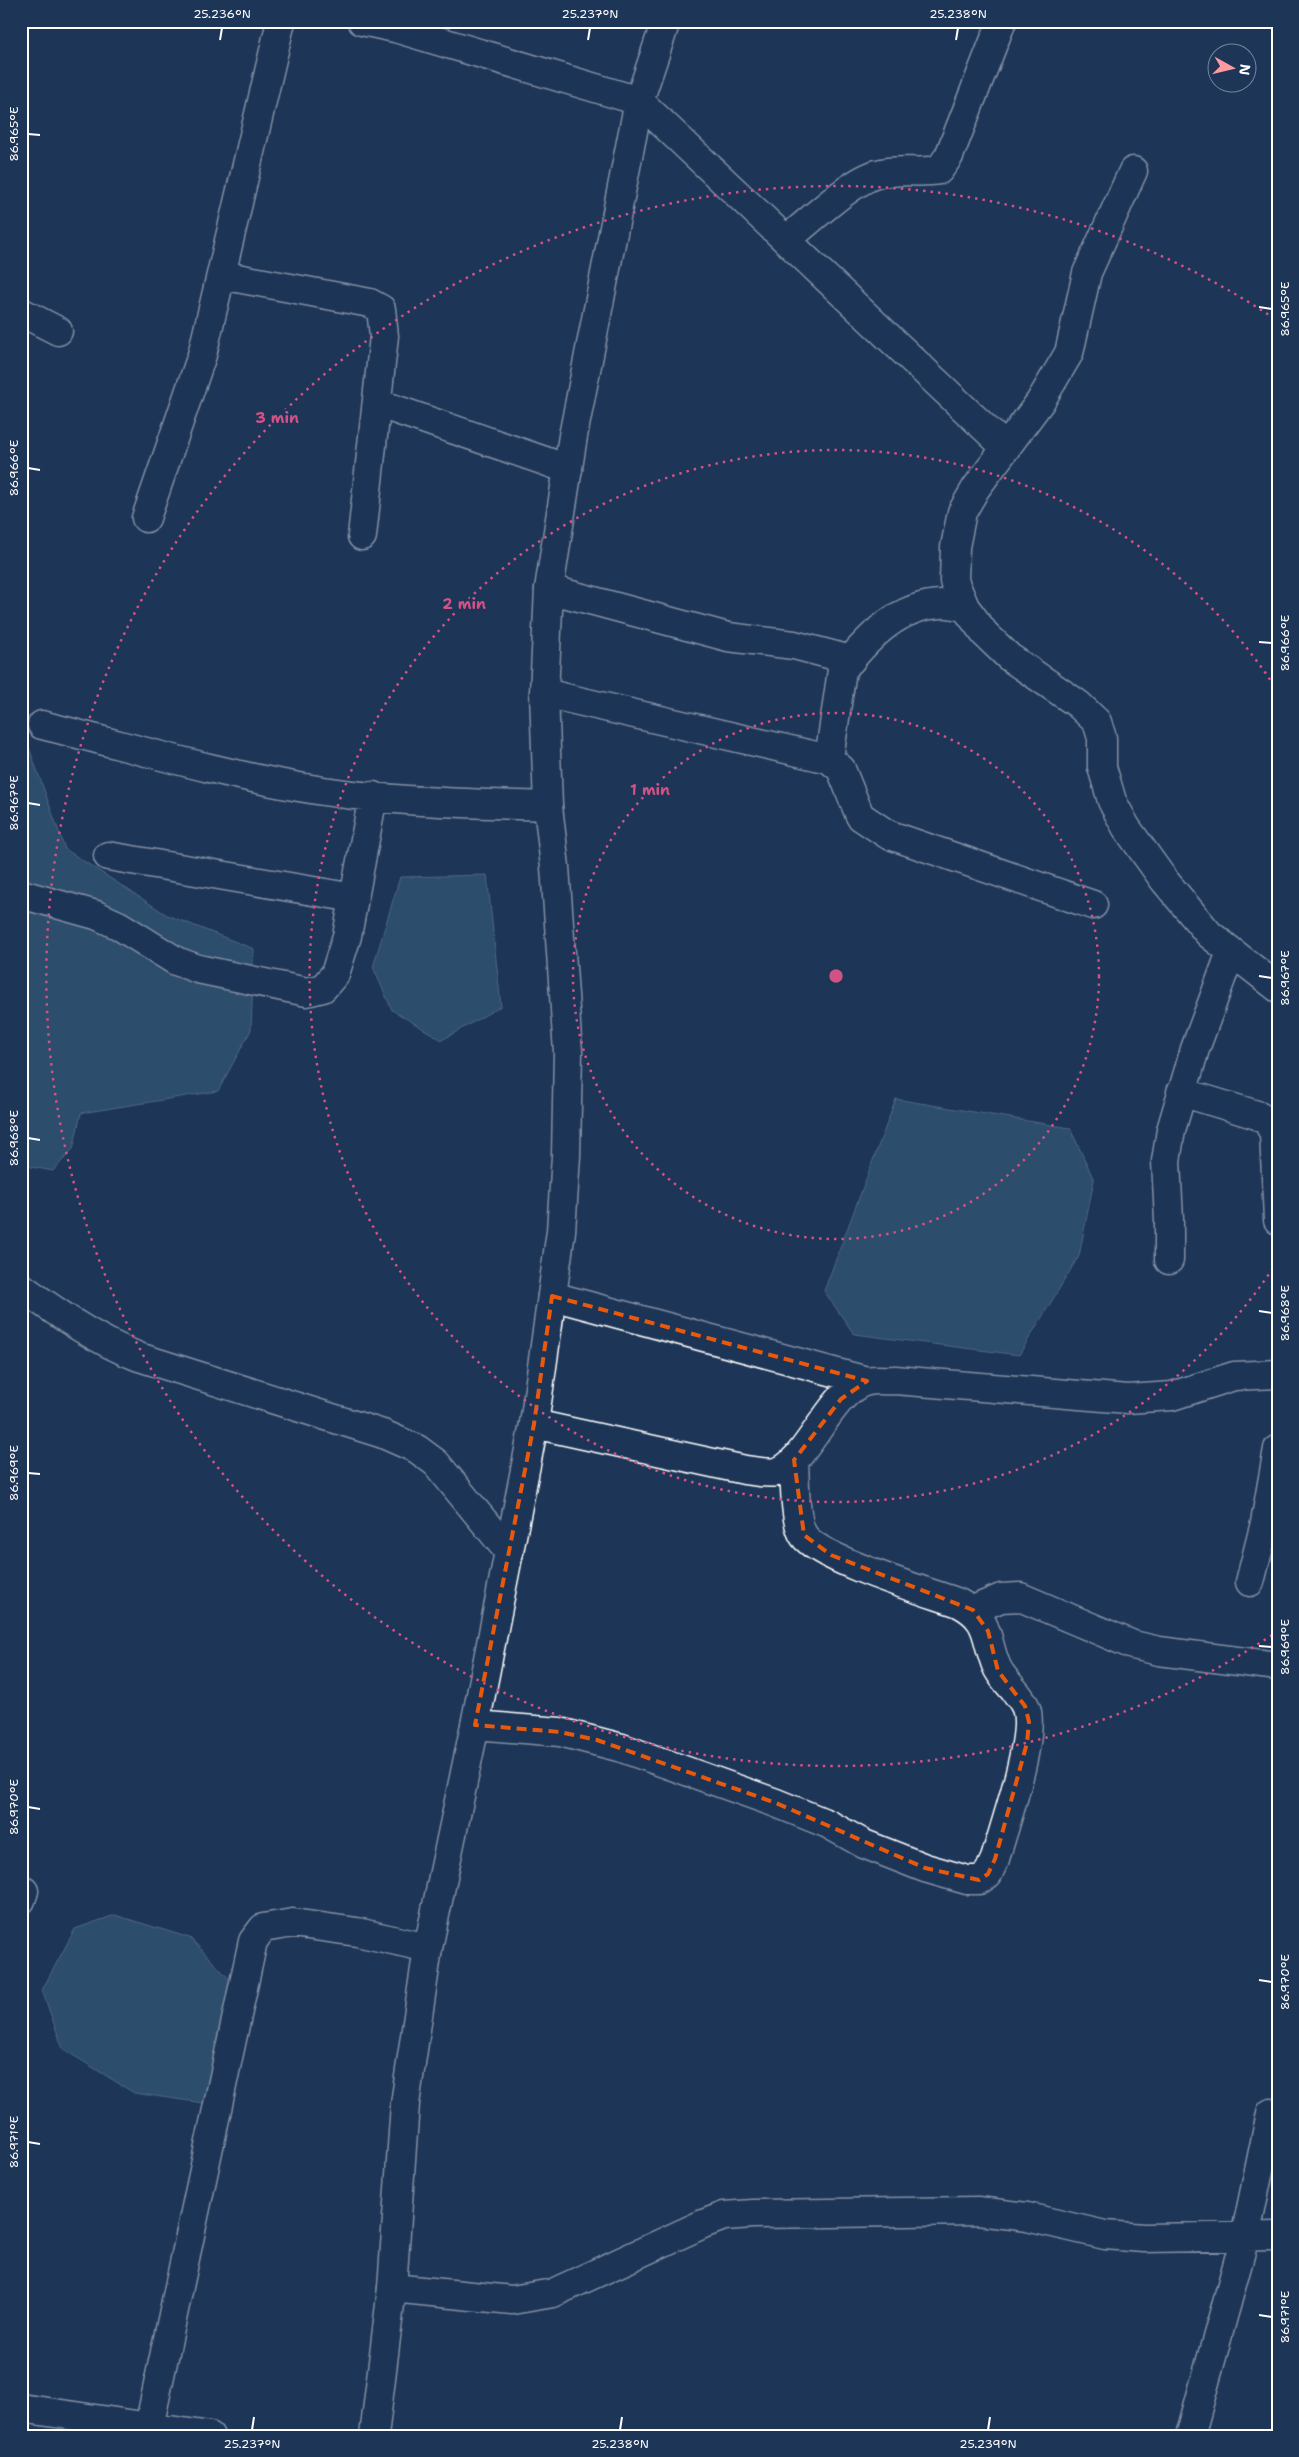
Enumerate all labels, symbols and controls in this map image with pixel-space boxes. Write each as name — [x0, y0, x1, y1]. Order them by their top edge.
text: 25.236°N — [193, 6, 251, 22]
text: 25.237°N — [562, 6, 618, 22]
text: 25.238°N — [929, 6, 987, 22]
north arrow — [1206, 42, 1256, 92]
text: N — [1235, 63, 1255, 77]
text: 86.965°E — [6, 106, 22, 162]
text: 86.965°E — [1277, 281, 1293, 337]
text: 3 min — [255, 408, 299, 428]
text: 86.966°E — [6, 440, 22, 496]
text: 2 min — [442, 594, 486, 614]
text: 86.966°E — [1277, 615, 1293, 671]
text: 86.967°E — [6, 775, 22, 831]
text: 1 min — [630, 780, 670, 800]
text: 86.967°E — [1277, 950, 1293, 1006]
centre of rings — [827, 967, 845, 985]
text: 86.968°E — [6, 1110, 22, 1166]
text: 86.968°E — [1277, 1285, 1293, 1341]
text: 86.969°E — [6, 1445, 22, 1501]
text: 86.969°E — [1277, 1619, 1293, 1675]
text: 86.970°E — [6, 1779, 22, 1835]
text: 86.970°E — [1277, 1954, 1293, 2010]
text: 86.971°E — [6, 2116, 22, 2168]
text: 86.971°E — [1277, 2291, 1293, 2343]
text: 25.237°N — [224, 2436, 280, 2452]
text: 25.238°N — [591, 2436, 649, 2452]
text: 25.239°N — [959, 2436, 1017, 2452]

